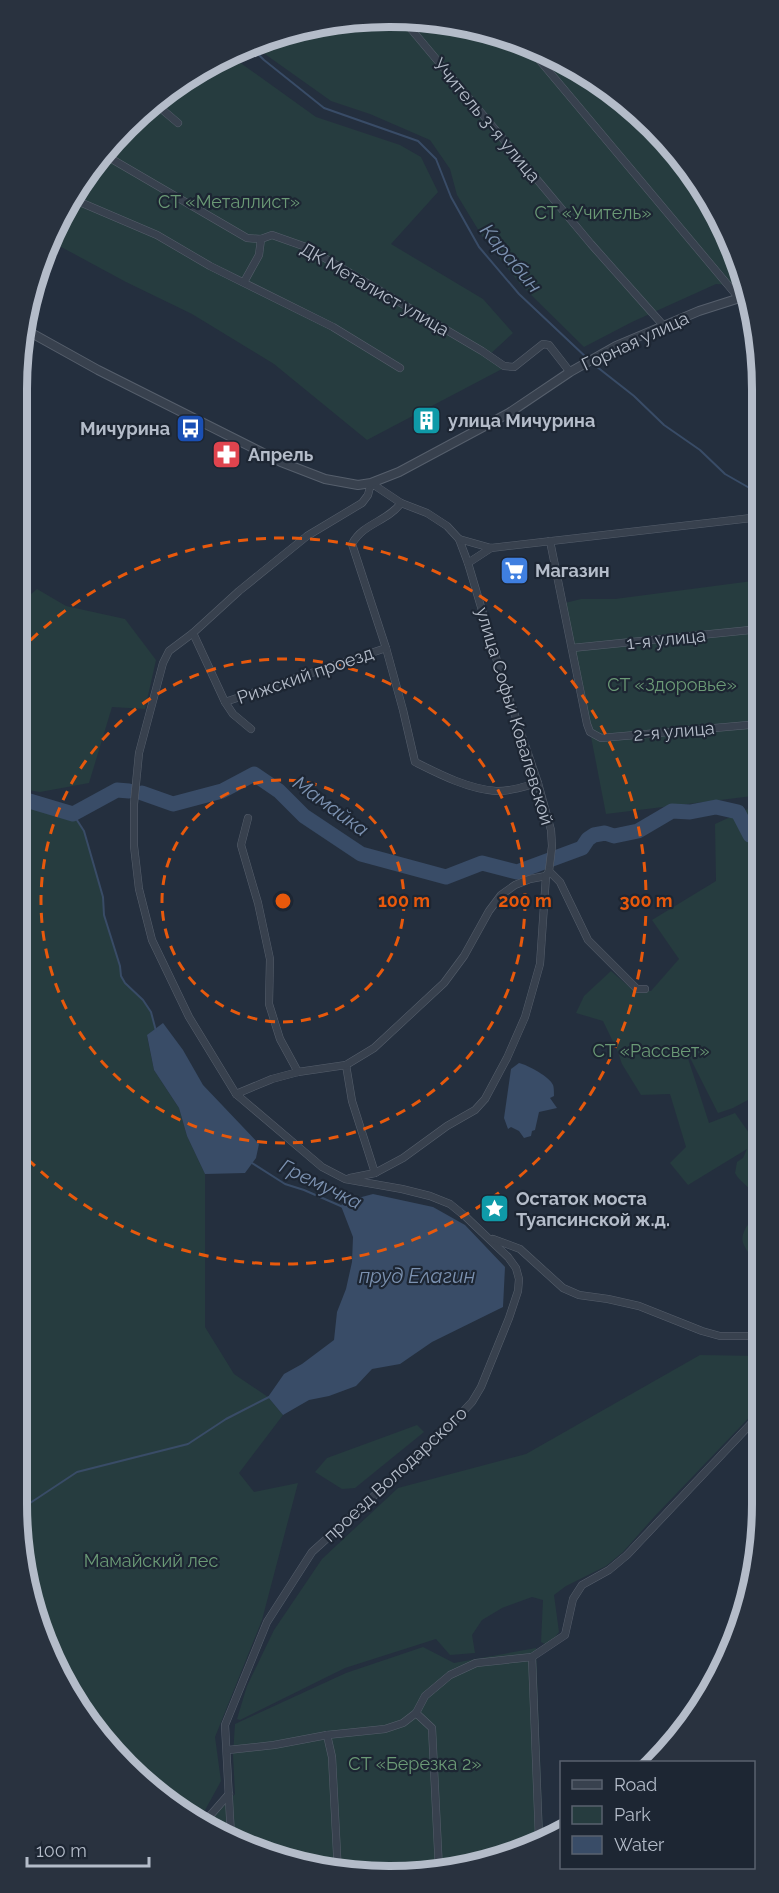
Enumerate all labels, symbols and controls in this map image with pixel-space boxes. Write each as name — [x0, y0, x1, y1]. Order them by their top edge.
street label: Учитель 3-я улица — [429, 54, 545, 186]
park label: СТ «Металлист» — [158, 191, 300, 212]
park label: СТ «Учитель» — [534, 202, 652, 223]
water label: Карабин — [475, 219, 547, 298]
street label: ДК Металист улица — [297, 238, 453, 340]
street label: Горная улица — [578, 307, 692, 375]
building icon: улица Мичурина — [411, 404, 443, 436]
place label: улица Мичурина — [448, 410, 595, 431]
bus stop icon: Мичурина — [175, 412, 207, 444]
place label: Мичурина — [80, 418, 170, 439]
pharmacy icon: Апрель — [211, 438, 243, 470]
place label: Апрель — [248, 444, 314, 465]
supermarket icon: Магазин — [498, 554, 530, 586]
place label: Магазин — [535, 560, 610, 581]
street label: улица Софьи Ковалевской — [472, 604, 558, 828]
street label: 1-я улица — [625, 624, 707, 654]
street label: Рижский проезд — [234, 642, 376, 708]
park label: СТ «Здоровье» — [607, 674, 737, 695]
street label: 2-я улица — [633, 717, 715, 745]
water label: Мамайка — [289, 771, 373, 841]
text: 100 m — [378, 890, 430, 911]
text: 200 m — [498, 890, 552, 911]
text: 300 m — [619, 890, 673, 911]
centre of rings — [273, 891, 293, 911]
park label: СТ «Рассвет» — [592, 1040, 710, 1061]
water label: Гремучка — [276, 1154, 366, 1214]
place label: Остаток моста Туапсинской ж.д. — [516, 1188, 670, 1230]
place icon: Остаток моста Туапсинской ж.д. — [479, 1192, 511, 1224]
water label: пруд Елагин — [359, 1264, 476, 1288]
street label: проезд Володарского — [319, 1402, 471, 1546]
park label: Мамайский лес — [84, 1550, 218, 1571]
park label: СТ «Березка 2» — [348, 1753, 482, 1774]
legend — [560, 1761, 755, 1869]
text: Road — [614, 1774, 657, 1795]
text: Park — [614, 1804, 651, 1825]
scale bar — [27, 1830, 148, 1868]
text: Water — [614, 1834, 665, 1855]
text: 100 m — [36, 1840, 87, 1861]

